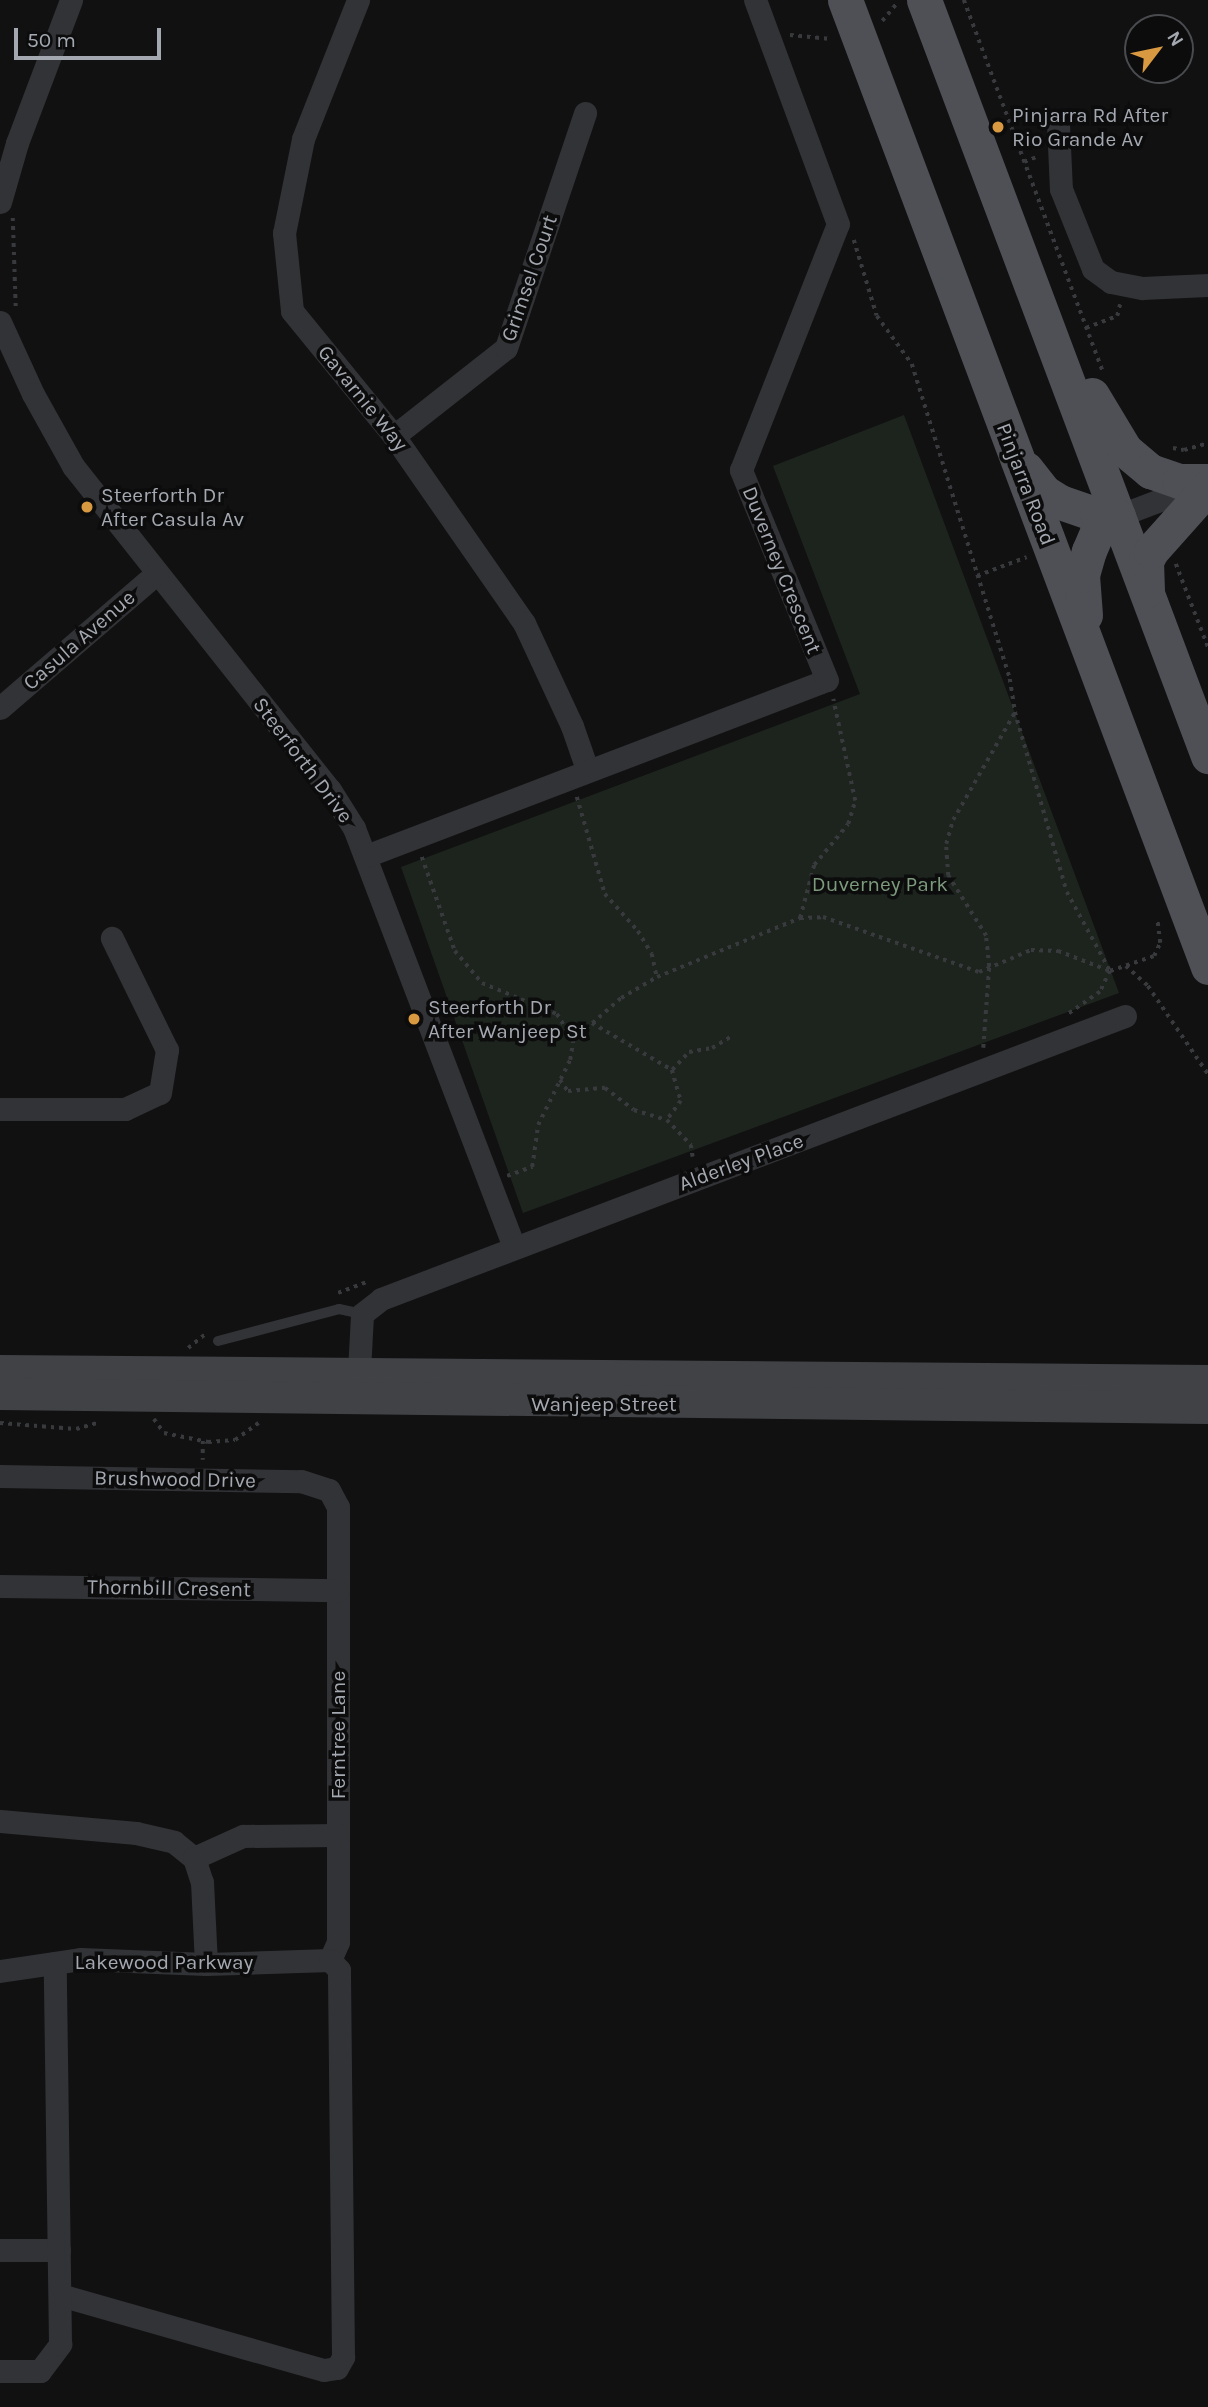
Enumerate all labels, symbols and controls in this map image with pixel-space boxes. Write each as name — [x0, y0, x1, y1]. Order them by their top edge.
scale bar — [18, 14, 164, 58]
north arrow — [1124, 14, 1194, 84]
text: N — [1162, 27, 1188, 51]
text: 50 m — [27, 28, 76, 52]
place label: Pinjarra Rd After Rio Grande Av — [1012, 102, 1168, 152]
marker: Pinjarra Rd After Rio Grande Av — [990, 119, 1006, 135]
street label: Grimsel Court — [496, 211, 562, 345]
street label: Gavarnie Way — [313, 340, 413, 456]
street label: Pinjarra Road — [991, 419, 1061, 549]
place label: Steerforth Dr After Casula Av — [101, 482, 244, 532]
street label: Duverney Crescent — [737, 483, 827, 657]
marker: Steerforth Dr After Casula Av — [79, 499, 95, 515]
street label: Casula Avenue — [18, 585, 140, 695]
street label: Steerforth Drive — [248, 692, 358, 828]
park label: Duverney Park — [812, 871, 948, 897]
place label: Steerforth Dr After Wanjeep St — [428, 994, 587, 1044]
marker: Steerforth Dr After Wanjeep St — [406, 1011, 422, 1027]
street label: Alderley Place — [675, 1128, 807, 1196]
street label: Wanjeep Street — [531, 1391, 677, 1417]
street label: Brushwood Drive — [94, 1465, 256, 1493]
street label: Thornbill Cresent — [87, 1574, 251, 1602]
street label: Ferntree Lane — [325, 1671, 351, 1799]
street label: Lakewood Parkway — [75, 1949, 253, 1975]

